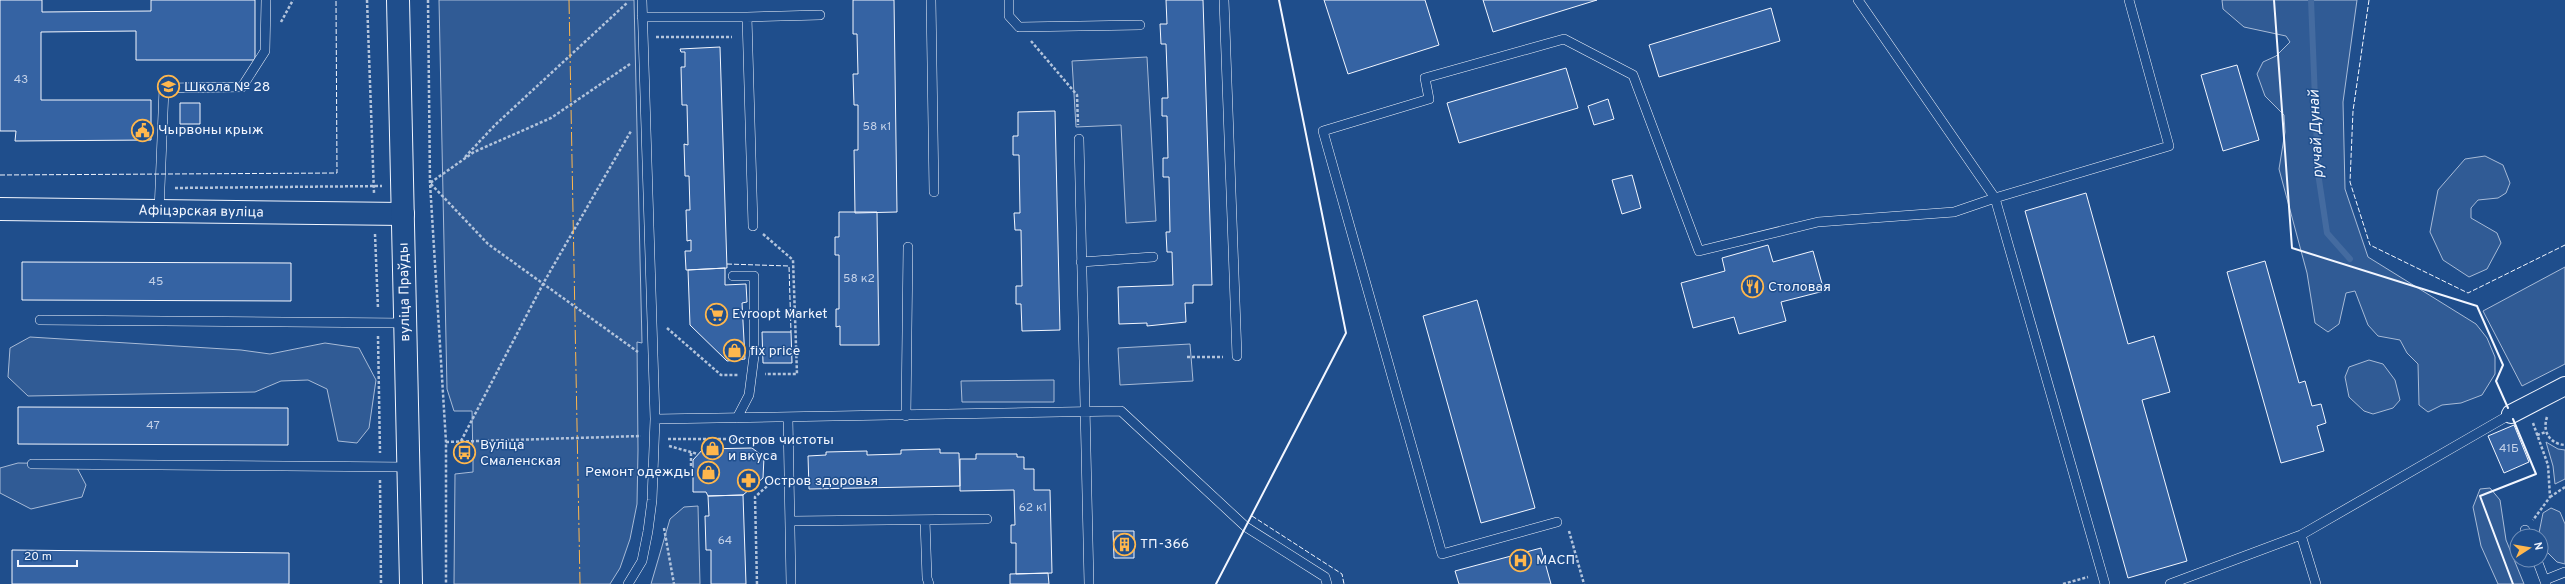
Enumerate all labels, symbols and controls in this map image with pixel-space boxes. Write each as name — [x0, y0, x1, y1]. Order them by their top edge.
house number: 43 — [14, 72, 28, 88]
school or university icon: Школа № 28 — [155, 74, 181, 100]
place label: Школа № 28 — [184, 79, 270, 96]
water label: ручай Дунай — [2305, 88, 2329, 179]
public building icon: Чырвоны крыж — [129, 117, 155, 143]
house number: 58 к1 — [863, 119, 891, 135]
place label: Чырвоны крыж — [158, 122, 264, 139]
street label: Афіцэрская вуліца — [138, 202, 264, 222]
street label: вуліца Праўды — [396, 242, 414, 342]
house number: 58 к2 — [843, 271, 875, 287]
house number: 45 — [149, 274, 163, 290]
restaurant icon: Столовая — [1739, 274, 1765, 300]
place label: Столовая — [1768, 279, 1831, 296]
supermarket icon: Evroopt Market — [703, 301, 729, 327]
place label: Evroopt Market — [732, 306, 828, 323]
shop icon: fix price — [722, 338, 748, 364]
place label: fix price — [750, 343, 800, 360]
house number: 47 — [146, 418, 160, 434]
place label: Остров чистоты и вкуса — [728, 432, 834, 465]
shop icon: Остров чистоты и вкуса — [699, 435, 725, 461]
place label: Вуліца Смаленская — [480, 437, 561, 470]
bus stop icon: Вуліца Смаленская — [451, 440, 477, 466]
house number: 41Б — [2499, 441, 2519, 457]
shop icon: Ремонт одежды — [696, 459, 722, 485]
place label: Ремонт одежды — [585, 464, 694, 481]
pharmacy icon: Остров здоровья — [735, 468, 761, 494]
place label: Остров здоровья — [764, 473, 878, 490]
house number: 62 к1 — [1019, 500, 1047, 516]
north arrow — [2509, 528, 2549, 568]
building icon: ТП-366 — [1111, 531, 1137, 557]
house number: 64 — [718, 533, 732, 549]
place label: ТП-366 — [1140, 536, 1189, 553]
text: N — [2530, 541, 2545, 551]
scale bar — [18, 542, 77, 568]
hospital icon: МАСП — [1508, 547, 1534, 573]
text: 20 m — [24, 549, 52, 565]
place label: МАСП — [1536, 552, 1575, 569]

